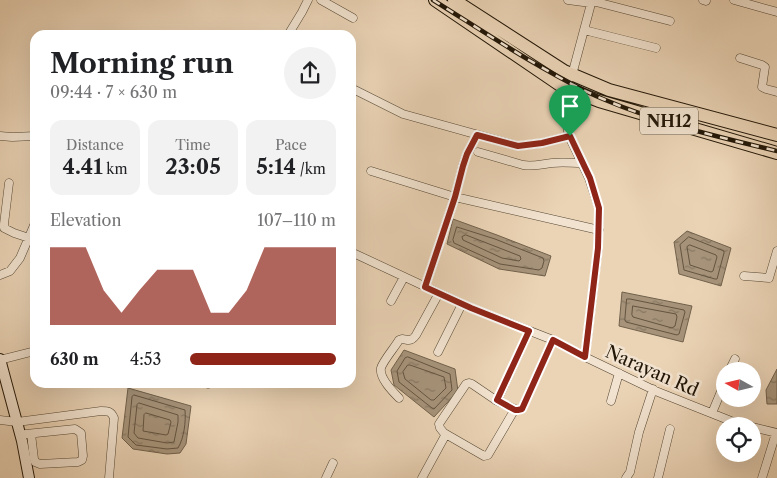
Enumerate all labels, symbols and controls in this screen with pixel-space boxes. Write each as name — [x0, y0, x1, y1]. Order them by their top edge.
text: Morning run — [50, 46, 234, 80]
button: share — [284, 47, 336, 99]
text: 09:44 · 7 × 630 m — [50, 82, 177, 102]
pin — [549, 85, 591, 136]
icon: arrive — [556, 92, 584, 120]
road number: NH12 — [640, 108, 698, 134]
text: Distance — [66, 136, 124, 154]
text: Time — [175, 136, 211, 154]
text: Pace — [275, 136, 307, 154]
text: 4.41 — [62, 154, 103, 179]
text: 23:05 — [165, 154, 221, 179]
text: 5:14 — [256, 154, 296, 179]
text: km — [103, 160, 128, 178]
text: /km — [296, 160, 326, 178]
text: Elevation — [50, 210, 121, 230]
text: 107–110 m — [257, 210, 336, 230]
street label: Narayan Rd — [602, 341, 702, 401]
text: 630 m — [50, 349, 99, 369]
text: 4:53 — [130, 349, 161, 369]
north arrow — [716, 362, 761, 408]
map controls — [716, 362, 761, 462]
button: locate — [716, 417, 761, 462]

